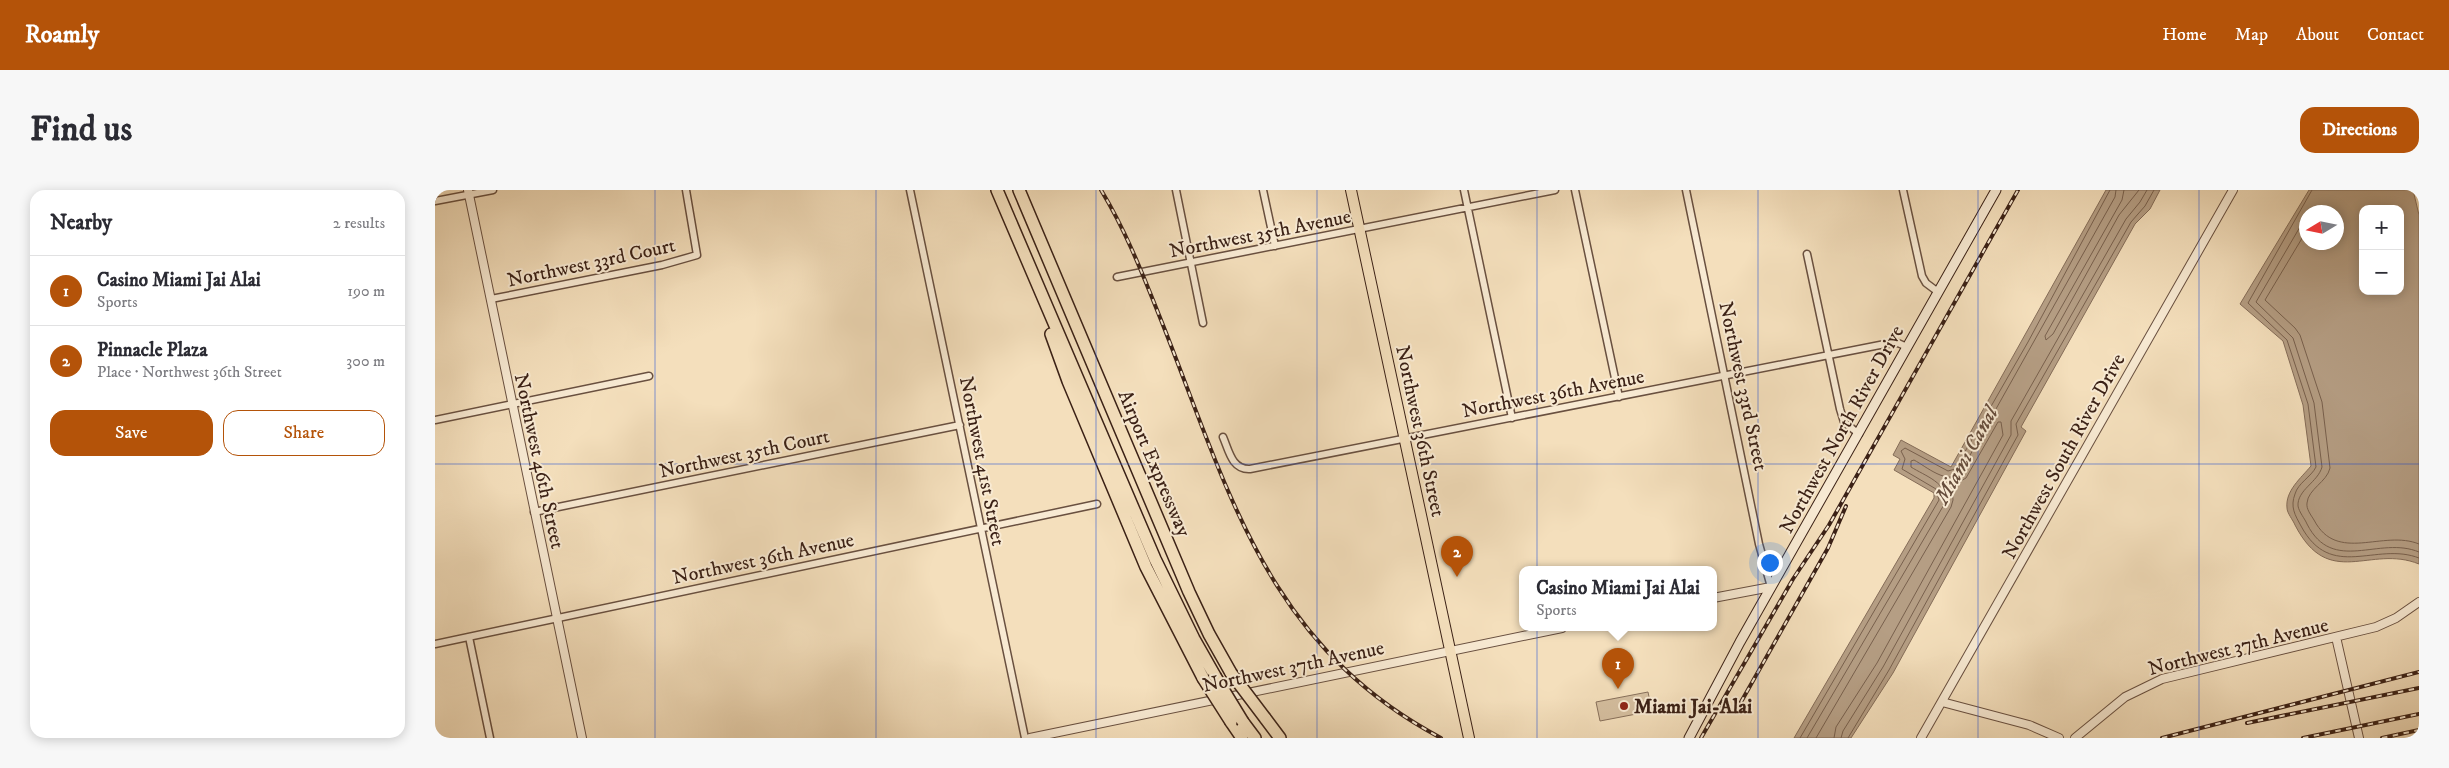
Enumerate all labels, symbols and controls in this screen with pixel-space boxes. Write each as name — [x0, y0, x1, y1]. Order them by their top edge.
text: Roamly — [25, 20, 99, 50]
text: Home — [2162, 24, 2207, 46]
text: Map — [2235, 24, 2268, 46]
text: About — [2296, 24, 2339, 46]
text: Contact — [2367, 24, 2424, 46]
button: Directions — [2300, 107, 2419, 153]
text: Find us — [30, 108, 132, 152]
street label: Northwest 35th Avenue — [1167, 205, 1353, 264]
north arrow — [2299, 205, 2344, 250]
map controls — [2359, 205, 2404, 295]
button: + — [2359, 205, 2404, 250]
text: Nearby — [50, 210, 112, 236]
text: 2 results — [333, 213, 385, 233]
street label: Northwest 33rd Court — [505, 233, 678, 294]
button: − — [2359, 250, 2404, 295]
text: Casino Miami Jai Alai — [97, 269, 261, 292]
text: 1 — [63, 281, 69, 301]
text: 190 m — [347, 281, 385, 301]
text: Sports — [97, 292, 138, 312]
street label: Northwest 33rd Street — [1712, 300, 1773, 473]
street label: Northwest North River Drive — [1775, 321, 1910, 538]
text: Pinnacle Plaza — [97, 339, 208, 362]
street label: Northwest 36th Street — [1389, 343, 1450, 519]
street label: Northwest South River Drive — [1997, 350, 2131, 564]
text: 2 — [62, 351, 70, 371]
text: 300 m — [346, 351, 385, 371]
text: Place · Northwest 36th Street — [97, 362, 282, 382]
street label: Northwest 36th Avenue — [1460, 365, 1646, 424]
street label: Northwest 46th Street — [508, 371, 569, 551]
street label: Northwest 41st Street — [953, 375, 1010, 548]
street label: Airport Expressway — [1111, 387, 1196, 541]
water label: Miami Canal — [1929, 400, 2005, 510]
button: Save — [50, 410, 213, 456]
button: Share — [223, 410, 385, 456]
street label: Northwest 35th Court — [657, 424, 832, 485]
street label: Northwest 36th Avenue — [670, 528, 856, 591]
pin: 2 — [1441, 536, 1473, 577]
your location — [1757, 550, 1783, 576]
popup — [1519, 566, 1717, 631]
text: Casino Miami Jai Alai — [1536, 577, 1700, 600]
text: Sports — [1536, 600, 1577, 620]
street label: Northwest 37th Avenue — [2146, 613, 2331, 682]
street label: Northwest 37th Avenue — [1200, 636, 1386, 699]
pin: 1 — [1602, 648, 1634, 689]
place label: Miami Jai-Alai — [1634, 695, 1752, 720]
marker: Miami Jai-Alai — [1618, 700, 1630, 712]

